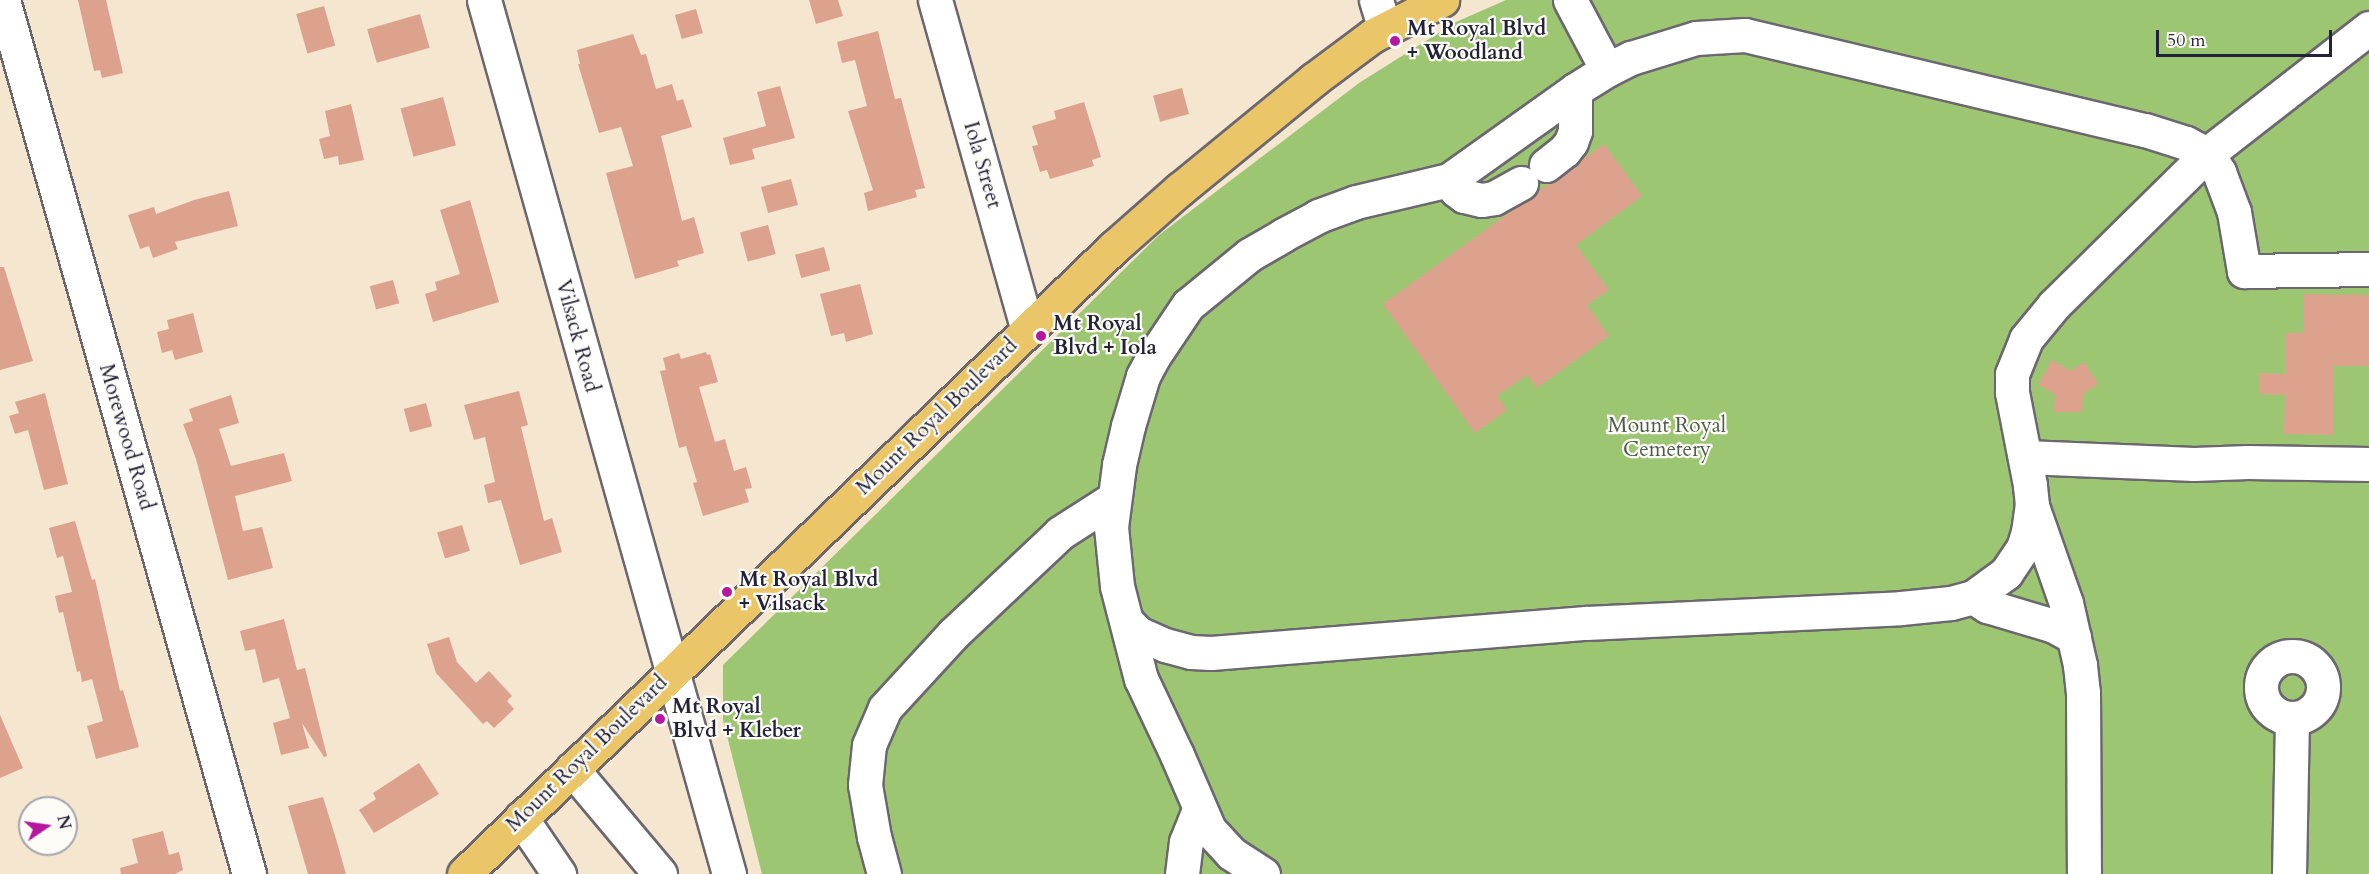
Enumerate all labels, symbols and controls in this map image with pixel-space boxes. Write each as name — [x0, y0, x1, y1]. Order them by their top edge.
place label: Mt Royal Blvd + Woodland — [1407, 16, 1546, 66]
scale bar — [2159, 18, 2334, 56]
text: 50 m — [2167, 28, 2206, 53]
marker: Mt Royal Blvd + Woodland — [1388, 34, 1402, 48]
street label: Iola Street — [958, 119, 1006, 211]
street label: Vilsack Road — [550, 277, 604, 395]
place label: Mt Royal Blvd + Iola — [1053, 311, 1157, 361]
marker: Mt Royal Blvd + Iola — [1034, 329, 1048, 343]
street label: Mount Royal Boulevard — [851, 333, 1023, 501]
street label: Morewood Road — [93, 361, 159, 513]
park label: Mount Royal Cemetery — [1608, 413, 1726, 463]
place label: Mt Royal Blvd + Vilsack — [739, 567, 878, 617]
marker: Mt Royal Blvd + Vilsack — [720, 585, 734, 599]
street label: Mount Royal Boulevard — [501, 670, 673, 838]
place label: Mt Royal Blvd + Kleber — [672, 694, 801, 744]
marker: Mt Royal Blvd + Kleber — [653, 712, 667, 726]
north arrow — [18, 796, 78, 856]
text: N — [51, 813, 76, 832]

